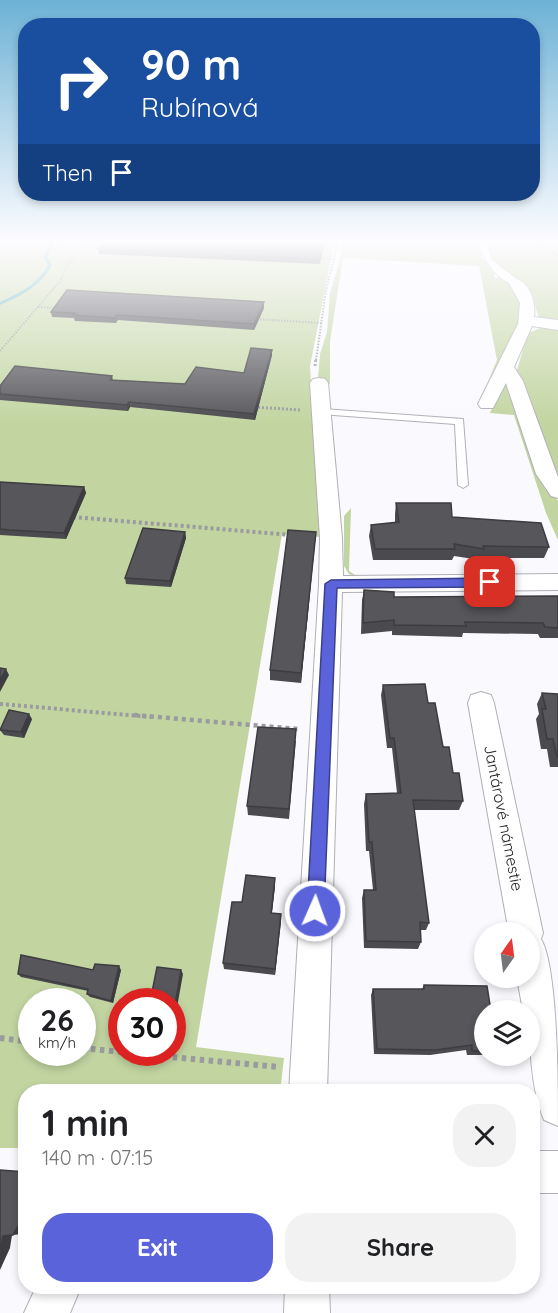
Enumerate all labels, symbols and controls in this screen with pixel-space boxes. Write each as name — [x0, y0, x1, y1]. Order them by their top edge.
text: 90 m — [141, 38, 241, 91]
icon: right — [42, 42, 120, 120]
text: Rubínová — [141, 90, 259, 124]
icon: arrive — [105, 156, 138, 189]
text: Then — [42, 159, 93, 187]
pin — [464, 556, 515, 607]
icon: arrive — [473, 565, 506, 598]
street label: Jantárové námestie — [480, 743, 528, 893]
position arrow — [283, 879, 347, 943]
north arrow — [474, 922, 540, 988]
map controls — [474, 922, 540, 1066]
speed limit sign: 30 — [108, 988, 186, 1066]
button: layers — [474, 1000, 540, 1066]
text: 26 — [40, 1001, 74, 1039]
text: km/h — [38, 1033, 76, 1052]
text: 1 min — [42, 1100, 129, 1145]
button: close — [453, 1104, 516, 1167]
text: 140 m · 07:15 — [42, 1145, 153, 1170]
button: Exit — [42, 1213, 273, 1282]
button: Share — [285, 1213, 516, 1282]

